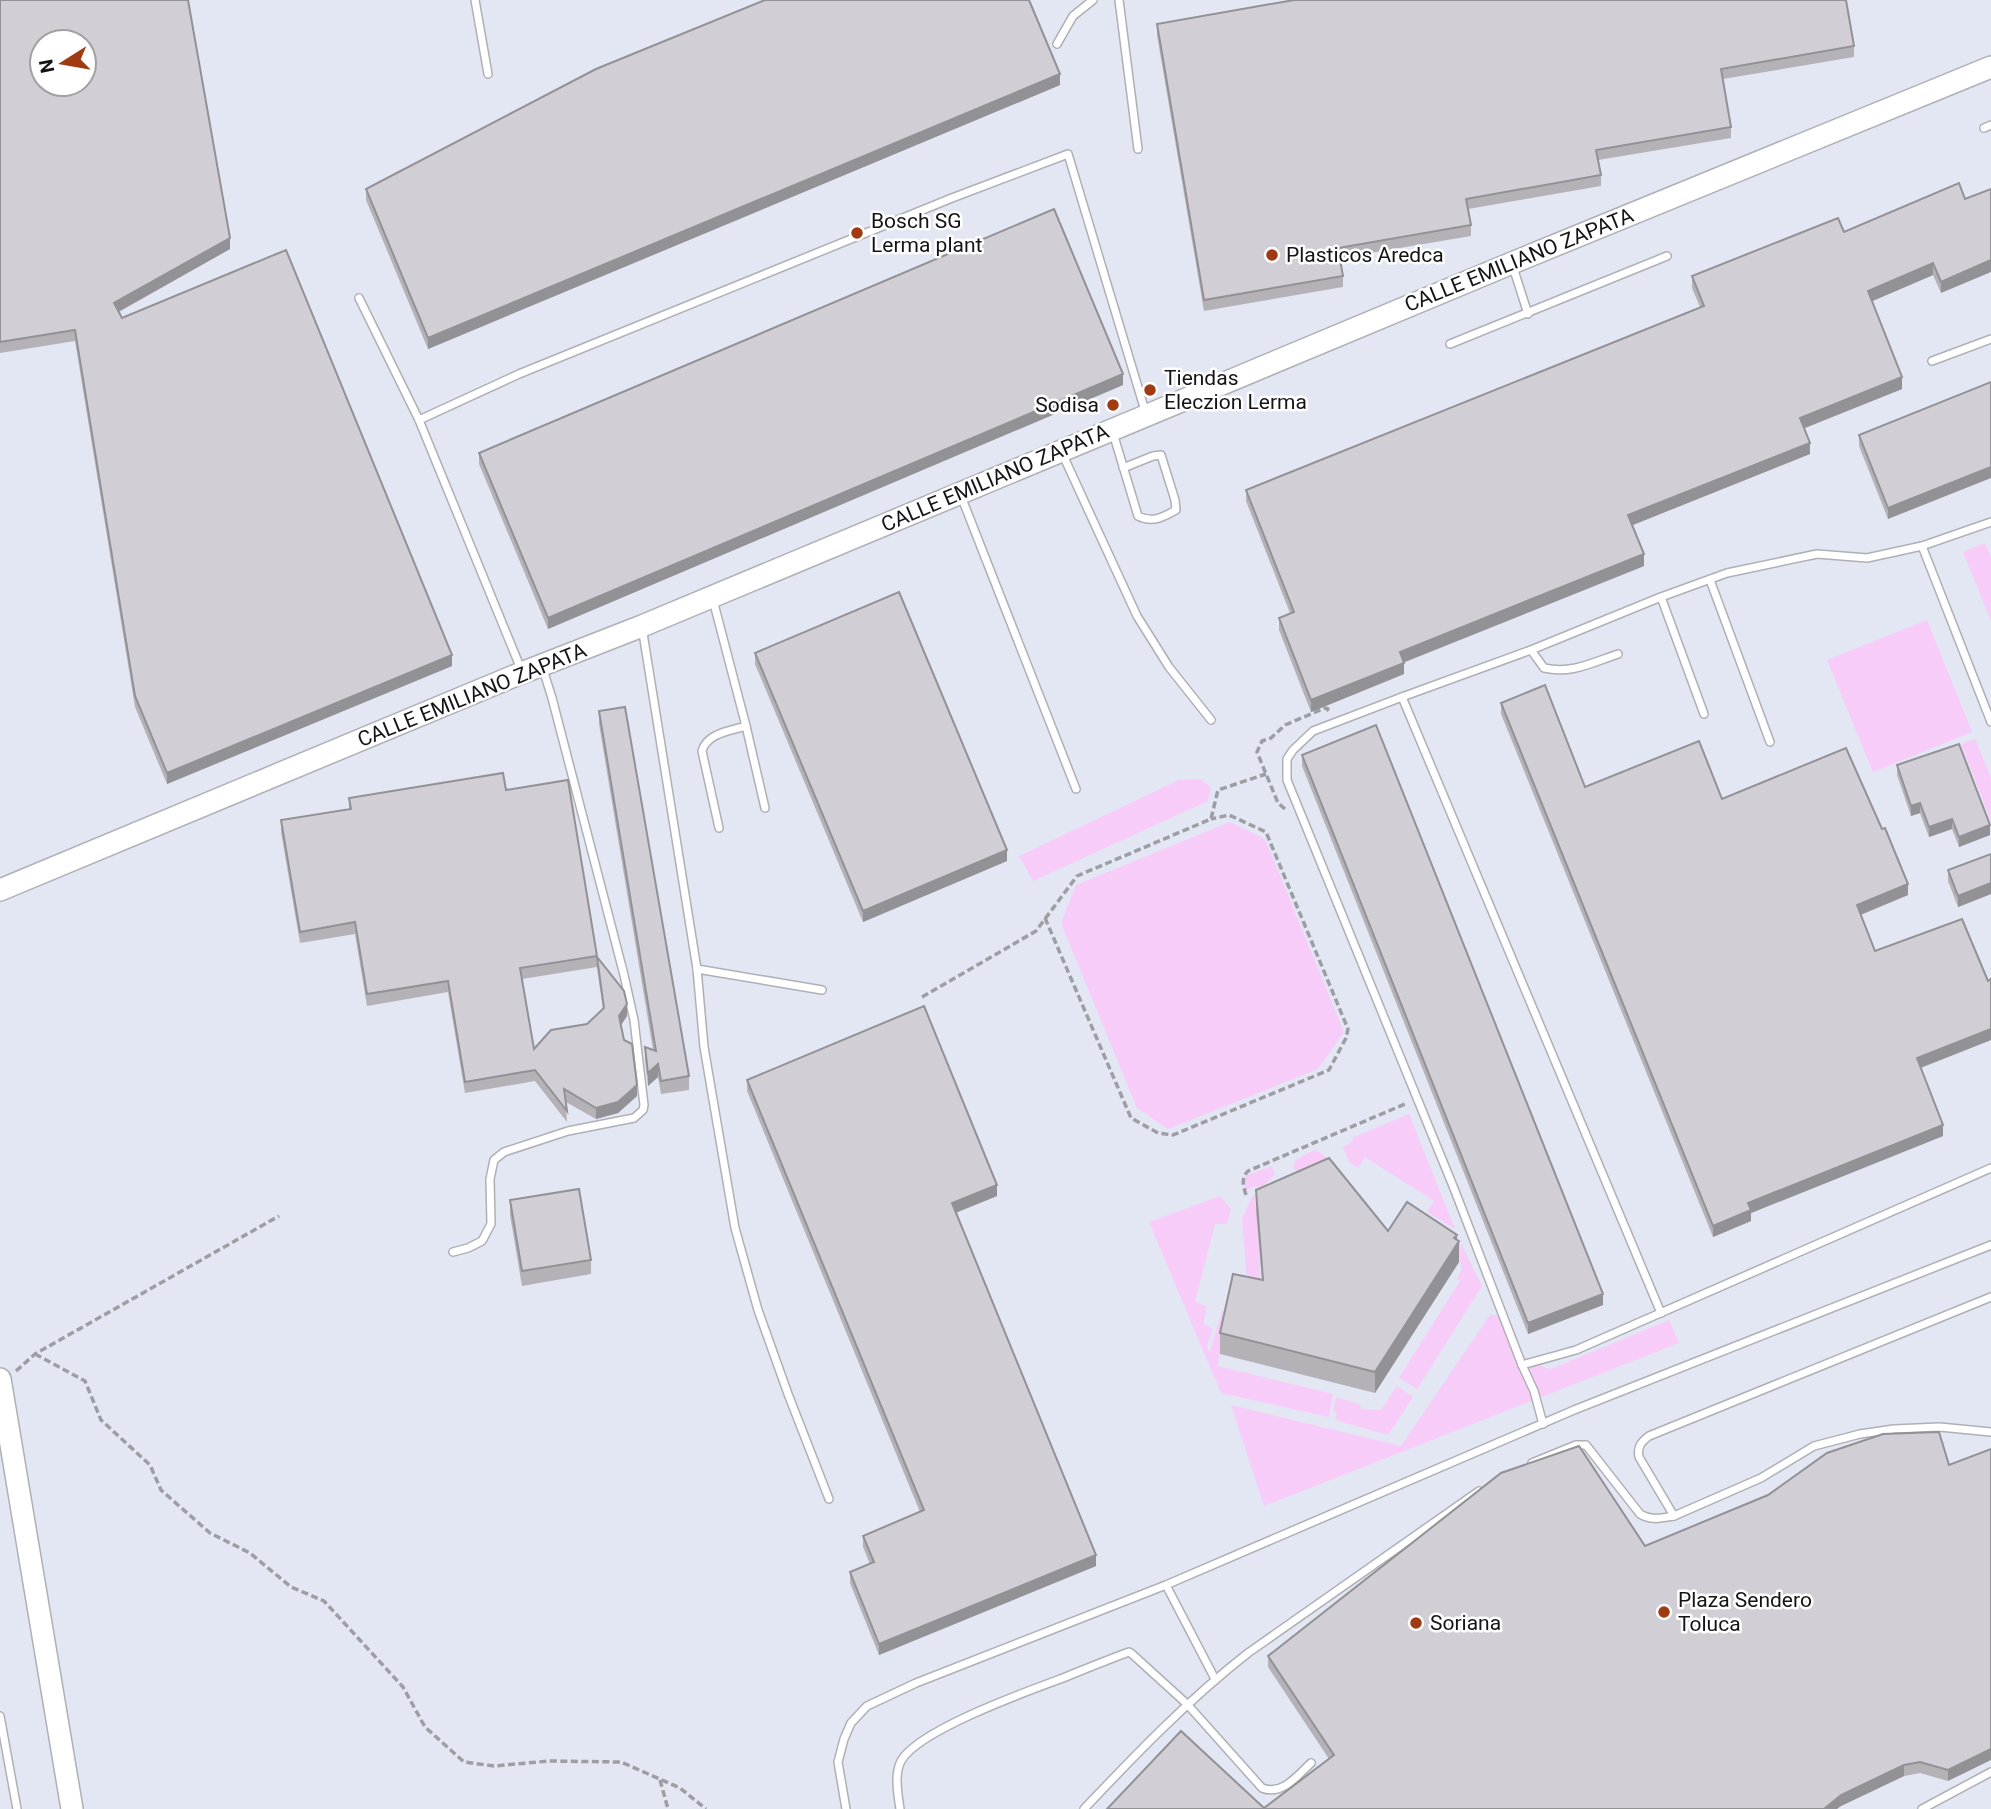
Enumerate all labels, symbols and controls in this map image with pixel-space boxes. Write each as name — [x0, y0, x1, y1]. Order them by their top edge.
north arrow — [28, 28, 98, 98]
text: N — [34, 57, 59, 75]
street label: CALLE EMILIANO ZAPATA — [1401, 203, 1637, 317]
place label: Bosch SG Lerma plant — [871, 209, 983, 257]
marker: Bosch SG Lerma plant — [849, 225, 865, 241]
place label: Plasticos Aredca — [1286, 243, 1444, 267]
marker: Plasticos Aredca — [1264, 247, 1280, 263]
place label: Tiendas Eleczion Lerma — [1164, 366, 1307, 414]
marker: Tiendas Eleczion Lerma — [1142, 382, 1158, 398]
place label: Sodisa — [1035, 393, 1099, 417]
marker: Sodisa — [1105, 397, 1121, 413]
street label: CALLE EMILIANO ZAPATA — [878, 419, 1113, 537]
street label: CALLE EMILIANO ZAPATA — [354, 638, 590, 752]
place label: Plaza Sendero Toluca — [1678, 1588, 1812, 1636]
marker: Plaza Sendero Toluca — [1656, 1604, 1672, 1620]
place label: Soriana — [1430, 1611, 1501, 1635]
marker: Soriana — [1408, 1615, 1424, 1631]

